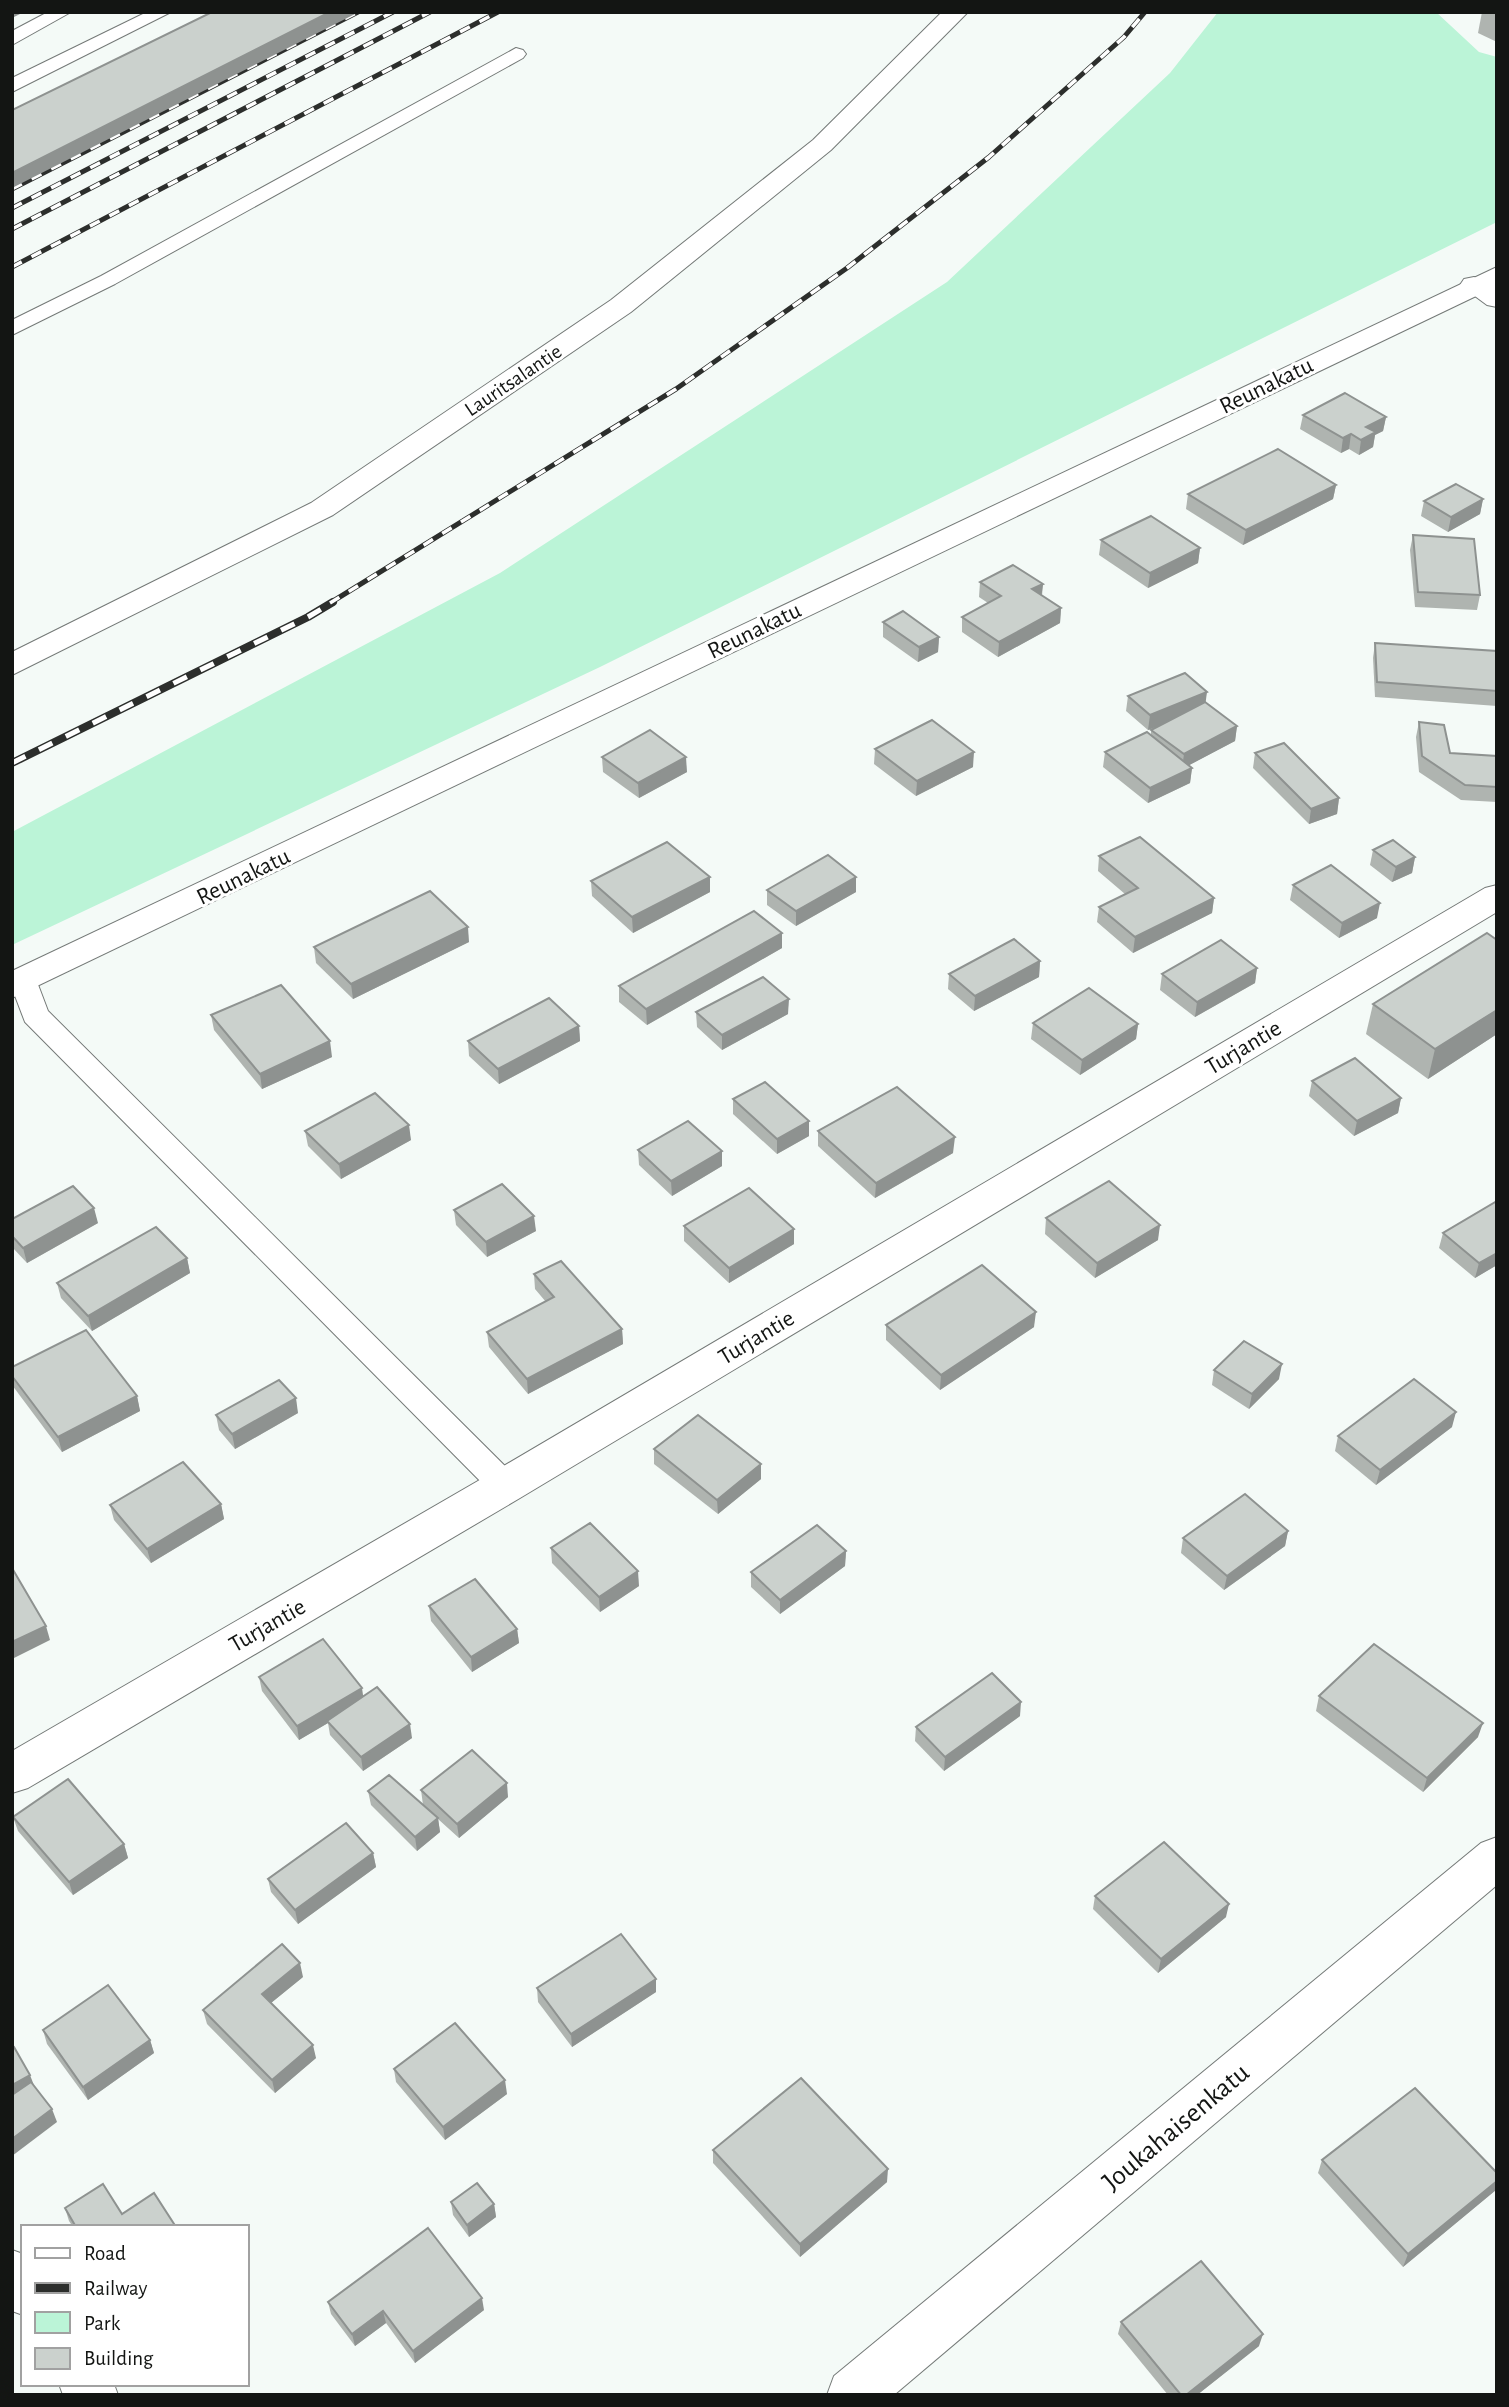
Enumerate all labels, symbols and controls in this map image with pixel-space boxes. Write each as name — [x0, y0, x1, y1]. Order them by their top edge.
street label: Lauritsalantie — [461, 340, 566, 420]
street label: Reunakatu — [1216, 353, 1317, 419]
street label: Reunakatu — [704, 598, 805, 664]
street label: Reunakatu — [193, 844, 294, 910]
street label: Turjantie — [1201, 1016, 1286, 1080]
street label: Turjantie — [714, 1306, 799, 1370]
street label: Turjantie — [225, 1595, 310, 1657]
street label: Joukahaisenkatu — [1098, 2058, 1255, 2197]
legend — [21, 2225, 248, 2386]
text: Road — [84, 2243, 126, 2264]
text: Railway — [84, 2278, 147, 2299]
text: Park — [84, 2313, 121, 2334]
text: Building — [84, 2348, 154, 2369]

